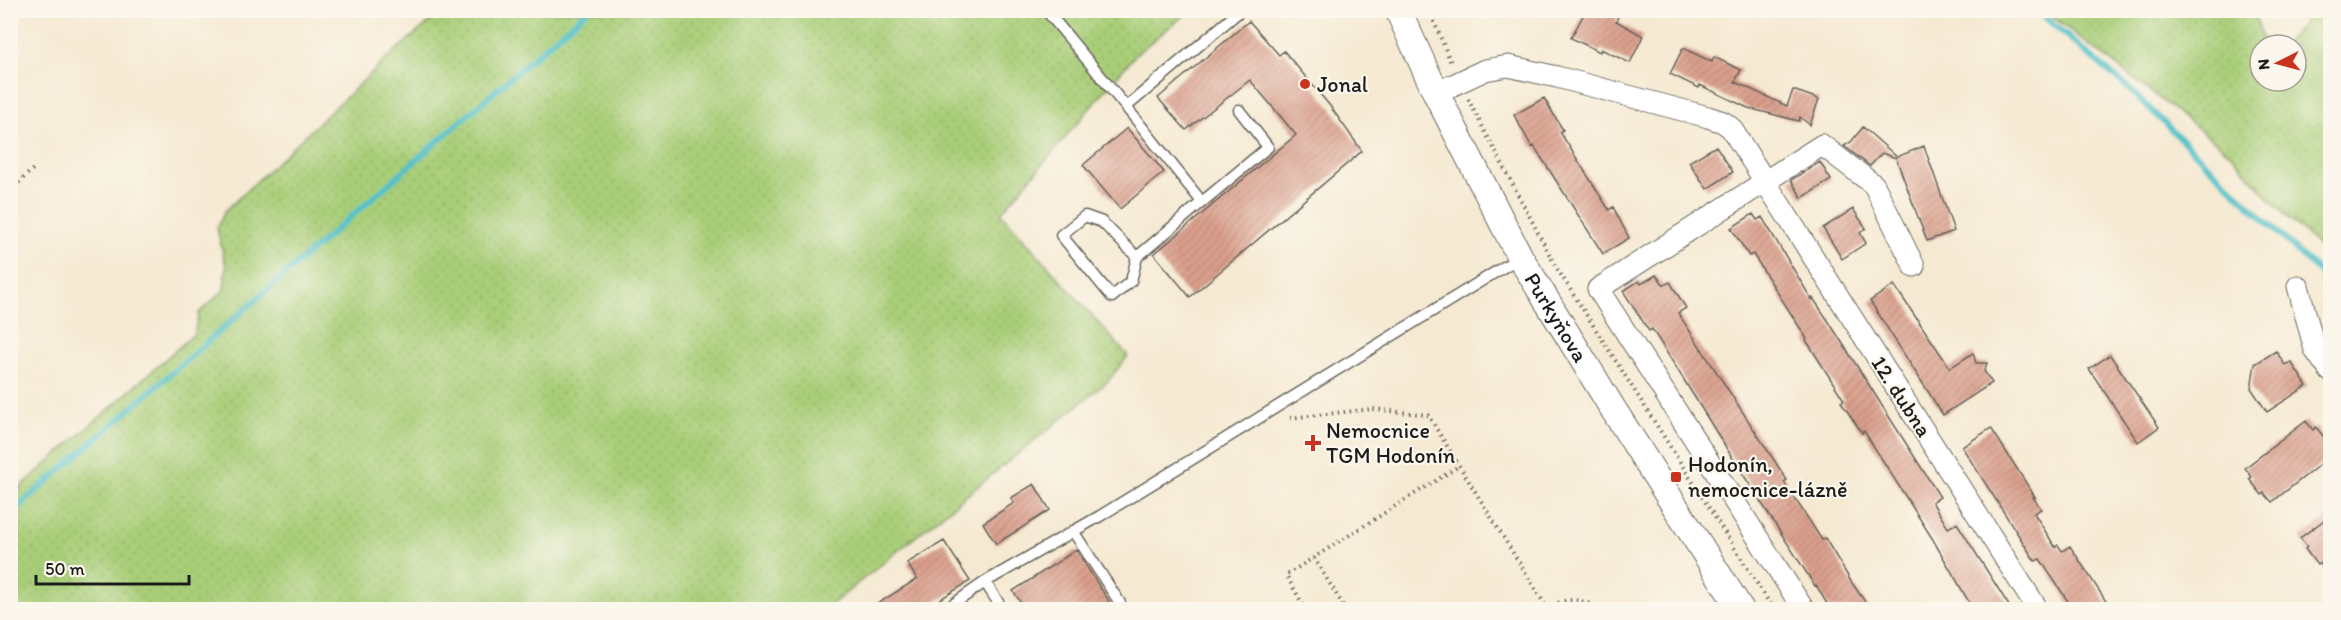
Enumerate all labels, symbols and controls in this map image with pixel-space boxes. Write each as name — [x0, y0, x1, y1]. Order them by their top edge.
north arrow — [2248, 33, 2308, 93]
text: N — [2254, 58, 2274, 71]
place label: Jonal — [1317, 71, 1368, 98]
marker: Jonal — [1298, 77, 1312, 91]
street label: Purkyňova — [1519, 268, 1594, 368]
street label: 12. dubna — [1865, 351, 1938, 442]
place label: Nemocnice TGM Hodonín — [1326, 417, 1456, 469]
marker: Nemocnice TGM Hodonín — [1304, 434, 1322, 452]
place label: Hodonín, nemocnice-lázně — [1688, 451, 1848, 503]
marker: Hodonín, nemocnice-lázně — [1669, 470, 1683, 484]
scale bar — [36, 548, 189, 586]
text: 50 m — [45, 558, 85, 580]

